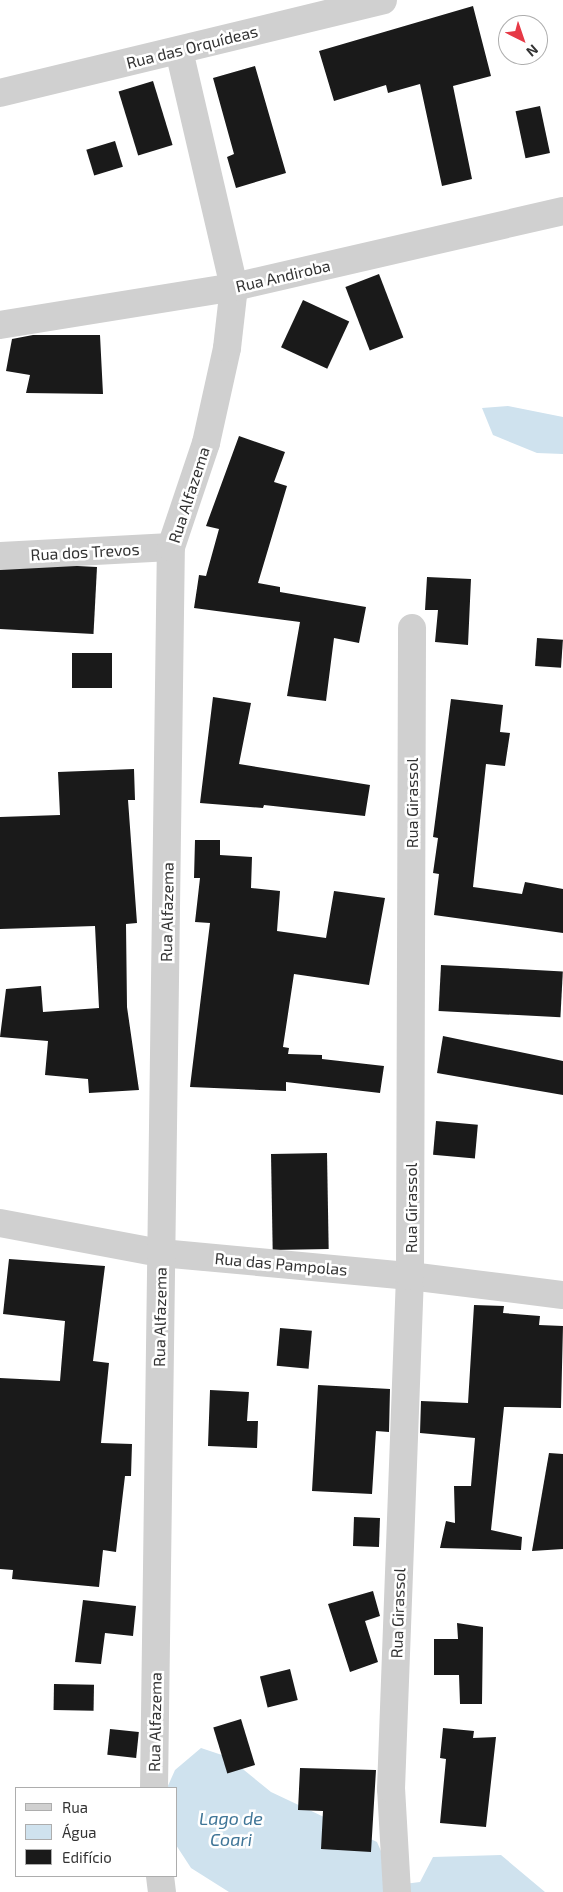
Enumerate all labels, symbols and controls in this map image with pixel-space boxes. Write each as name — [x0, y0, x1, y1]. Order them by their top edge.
north arrow — [498, 15, 548, 65]
street label: Rua das Orquídeas — [124, 21, 260, 73]
text: N — [523, 41, 542, 61]
street label: Rua Andiroba — [234, 256, 332, 296]
street label: Rua Alfazema — [164, 444, 214, 546]
street label: Rua dos Trevos — [30, 540, 140, 564]
street label: Rua Girassol — [402, 758, 422, 848]
street label: Rua Alfazema — [157, 862, 177, 962]
street label: Rua Girassol — [401, 1163, 421, 1253]
street label: Rua das Pampolas — [214, 1249, 348, 1279]
street label: Rua Alfazema — [150, 1267, 170, 1367]
street label: Rua Girassol — [387, 1567, 409, 1659]
street label: Rua Alfazema — [145, 1672, 165, 1772]
legend — [15, 1787, 178, 1877]
text: Rua — [62, 1798, 88, 1816]
water label: Lago de Coari — [199, 1808, 263, 1850]
text: Água — [62, 1823, 97, 1841]
text: Edifício — [62, 1848, 112, 1866]

